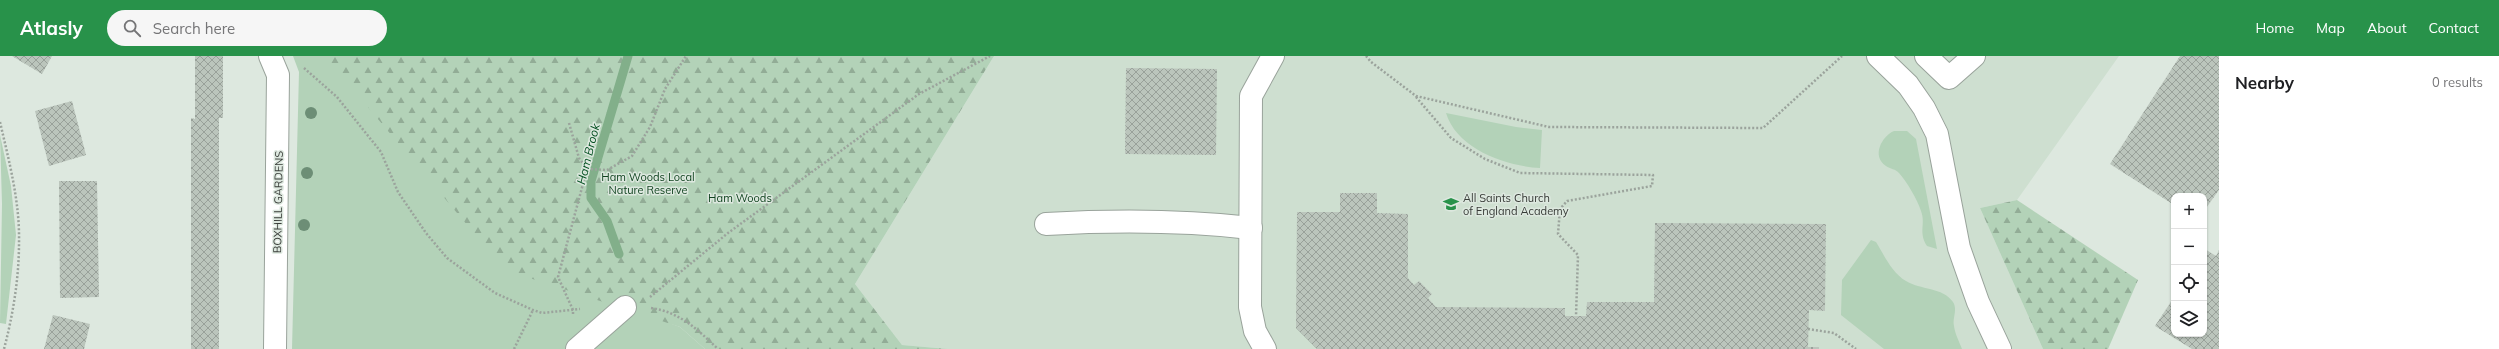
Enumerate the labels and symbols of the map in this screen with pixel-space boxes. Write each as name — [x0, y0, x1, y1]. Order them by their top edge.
water label: Ham Brook — [573, 121, 603, 186]
street label: BOXHILL GARDENS — [270, 150, 286, 253]
park label: Ham Woods Local Nature Reserve — [601, 170, 695, 197]
park label: Ham Woods — [708, 191, 772, 205]
place label: All Saints Church of England Academy — [1463, 191, 1569, 218]
school or university icon: All Saints Church of England Academy — [1442, 195, 1460, 213]

